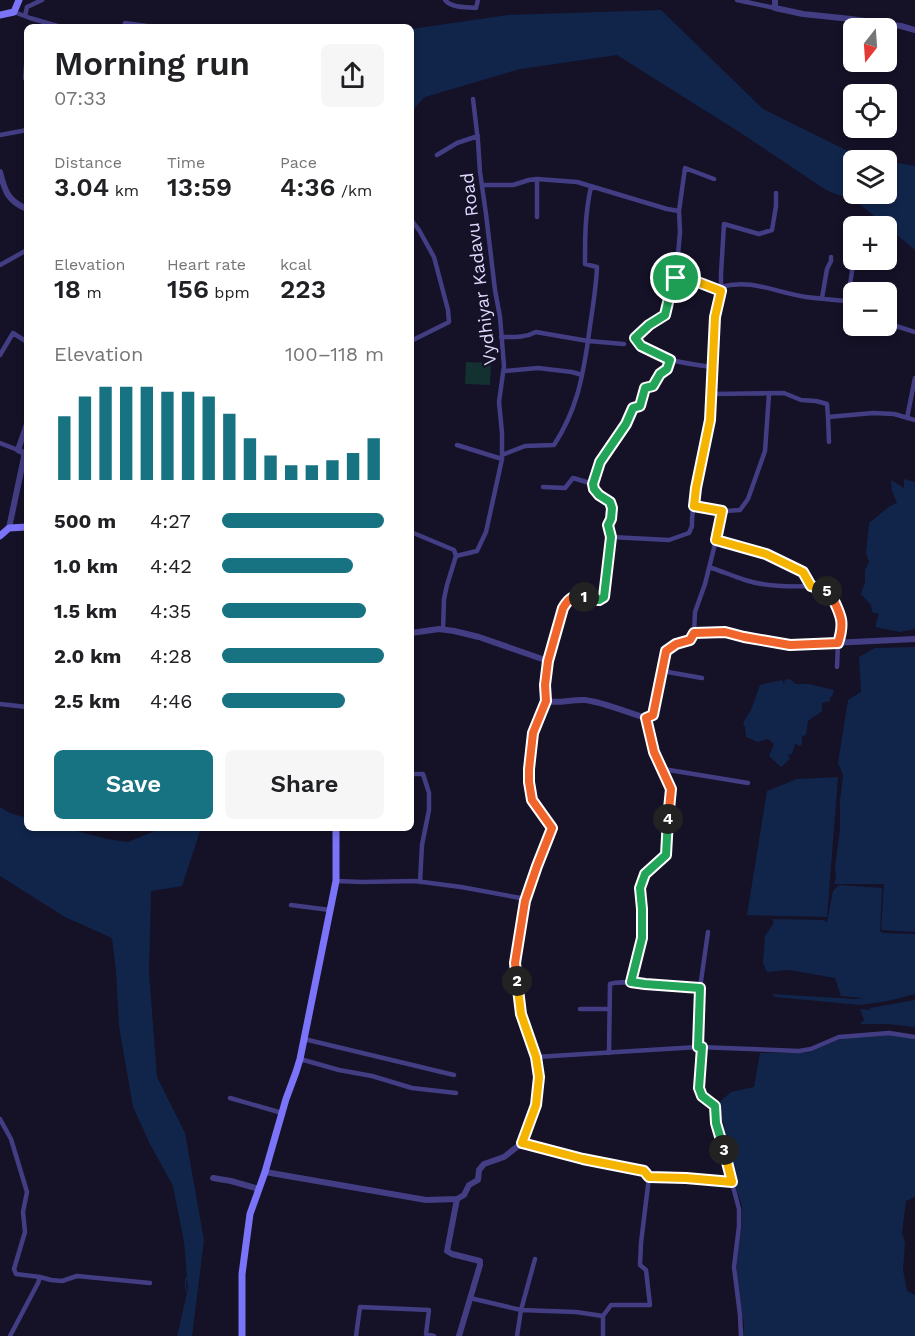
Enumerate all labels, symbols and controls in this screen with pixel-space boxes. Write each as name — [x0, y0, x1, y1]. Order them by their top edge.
north arrow — [843, 18, 897, 72]
map controls — [843, 18, 897, 336]
text: Morning run — [54, 44, 250, 83]
button: share — [321, 44, 384, 107]
button: locate — [843, 84, 897, 138]
text: 07:33 — [54, 86, 107, 110]
button: layers — [843, 150, 897, 204]
text: Distance — [54, 153, 122, 172]
text: Time — [167, 153, 205, 172]
text: Pace — [280, 153, 317, 172]
text: 3.04 — [54, 172, 109, 202]
text: 13:59 — [167, 172, 232, 202]
text: 4:36 — [280, 172, 336, 202]
street label: Vydhiyar Kadavu Road — [456, 172, 500, 366]
text: km — [109, 181, 139, 200]
text: /km — [336, 181, 372, 200]
button: + — [843, 216, 897, 270]
pin — [650, 252, 701, 303]
text: Elevation — [54, 255, 125, 274]
text: Heart rate — [167, 255, 246, 274]
text: kcal — [280, 255, 312, 274]
icon: arrive — [659, 261, 692, 294]
text: 18 — [54, 274, 81, 304]
text: 156 — [167, 274, 209, 304]
text: 223 — [280, 274, 326, 304]
button: − — [843, 282, 897, 336]
text: m — [81, 283, 102, 302]
text: bpm — [209, 283, 250, 302]
text: Elevation — [54, 342, 143, 366]
text: 100–118 m — [285, 342, 384, 366]
text: 500 m — [54, 509, 116, 533]
text: 4:27 — [150, 509, 191, 533]
text: 1.0 km — [54, 554, 118, 578]
text: 4:42 — [150, 554, 192, 578]
pin: 5 — [812, 576, 842, 606]
text: 5 — [822, 581, 832, 600]
pin: 1 — [569, 582, 599, 612]
text: 1 — [581, 587, 587, 606]
text: 1.5 km — [54, 599, 117, 623]
text: 4:35 — [150, 599, 191, 623]
text: 2.0 km — [54, 644, 121, 668]
text: 4:28 — [150, 644, 192, 668]
text: 2.5 km — [54, 689, 120, 713]
text: 4:46 — [150, 689, 193, 713]
button: Save — [54, 750, 213, 819]
button: Share — [225, 750, 384, 819]
pin: 4 — [653, 804, 683, 834]
text: 4 — [663, 809, 673, 828]
pin: 2 — [502, 966, 532, 996]
text: 2 — [512, 971, 522, 990]
pin: 3 — [709, 1135, 739, 1165]
text: 3 — [719, 1140, 729, 1159]

